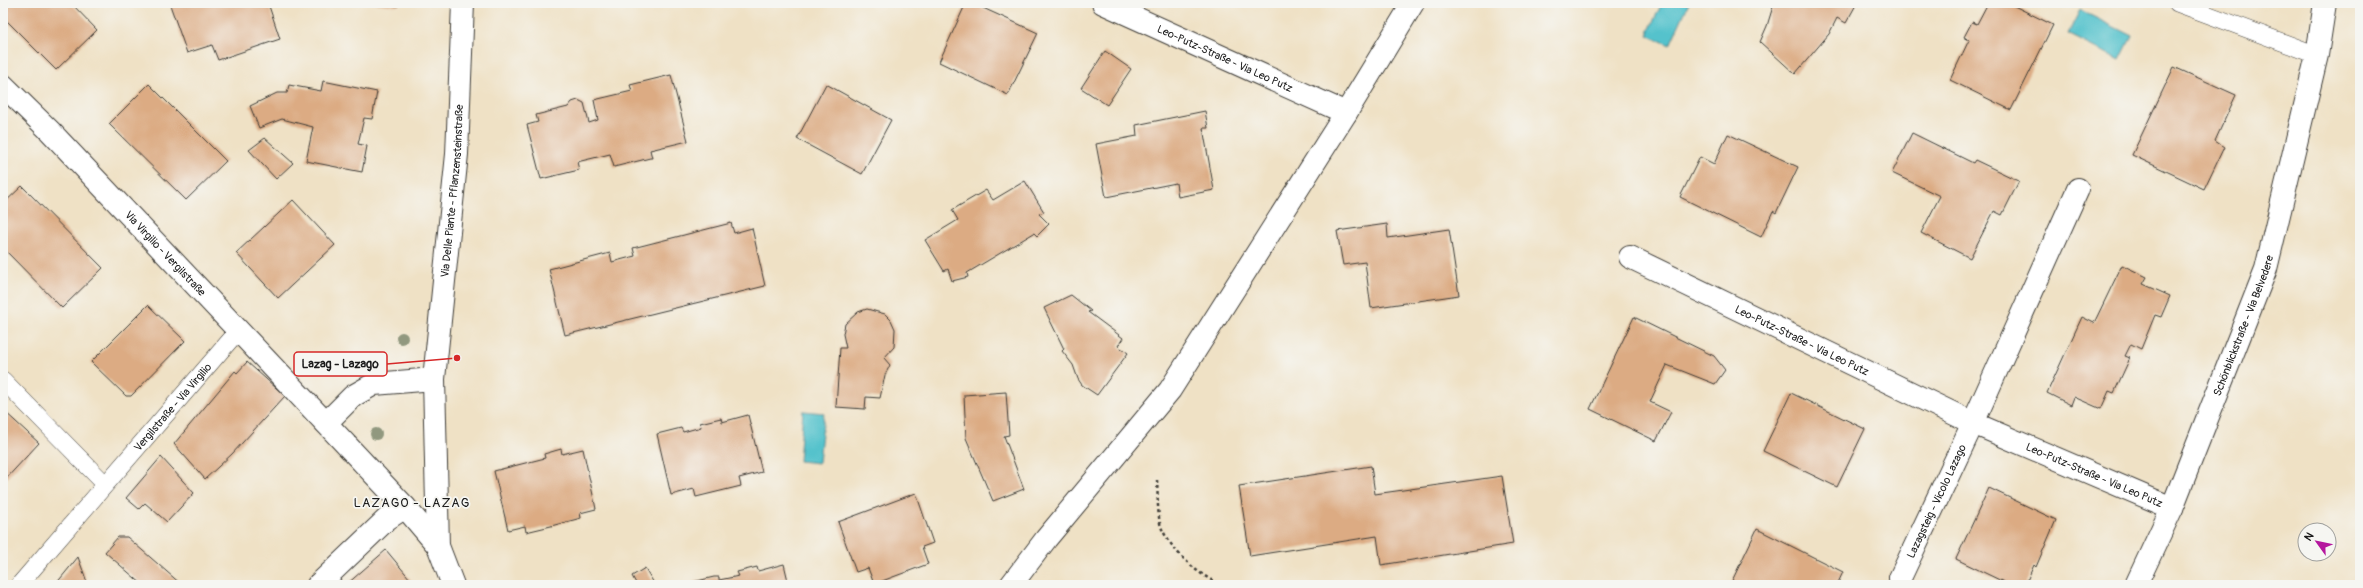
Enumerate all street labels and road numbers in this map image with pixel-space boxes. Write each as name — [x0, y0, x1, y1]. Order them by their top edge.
street label: Leo-Putz-Straße - Via Leo Putz — [1155, 22, 1295, 95]
street label: Via Delle Piante - Pflanzensteinstraße — [438, 104, 465, 278]
street label: Via Virgilio - Vergilstraße — [122, 208, 209, 299]
street label: Schönblickstraße - Via Belvedere — [2210, 253, 2276, 398]
street label: Leo-Putz-Straße - Via Leo Putz — [1733, 302, 1871, 378]
street label: Vergilstraße - Via Virgilio — [131, 360, 214, 454]
street label: Leo-Putz-Straße - Via Leo Putz — [2024, 440, 2165, 510]
street label: Lazagsteig - Vicolo Lazago — [1904, 442, 1969, 560]

